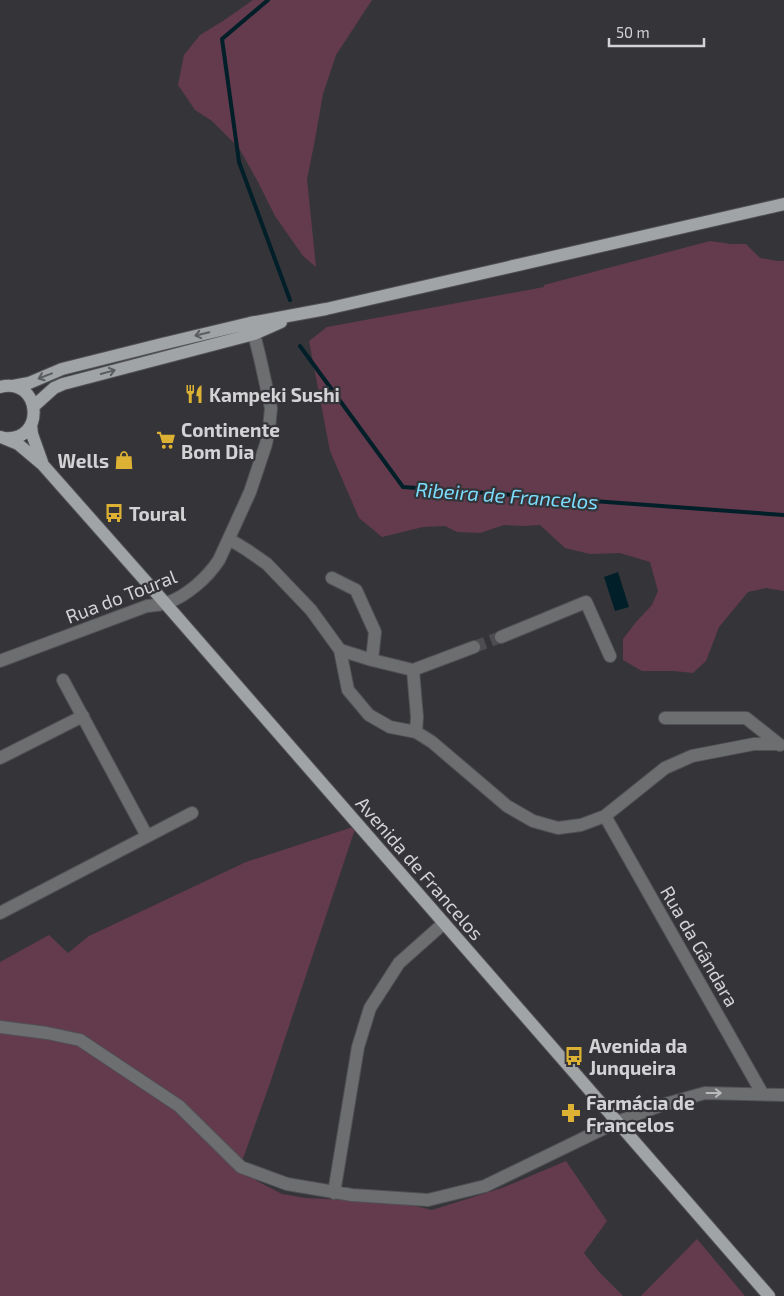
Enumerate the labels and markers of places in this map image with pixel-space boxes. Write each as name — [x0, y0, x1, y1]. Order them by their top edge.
restaurant icon: Kampeki Sushi — [183, 383, 205, 405]
place label: Kampeki Sushi — [209, 383, 340, 406]
place label: Continente Bom Dia — [181, 418, 280, 463]
supermarket icon: Continente Bom Dia — [155, 429, 177, 451]
place label: Wells — [58, 449, 109, 472]
shop icon: Wells — [113, 449, 135, 471]
bus stop icon: Toural — [103, 502, 125, 524]
place label: Toural — [129, 502, 187, 525]
place label: Avenida da Junqueira — [589, 1034, 687, 1079]
bus stop icon: Avenida da Junqueira — [563, 1045, 585, 1067]
place label: Farmácia de Francelos — [586, 1091, 695, 1136]
pharmacy icon: Farmácia de Francelos — [560, 1102, 582, 1124]

